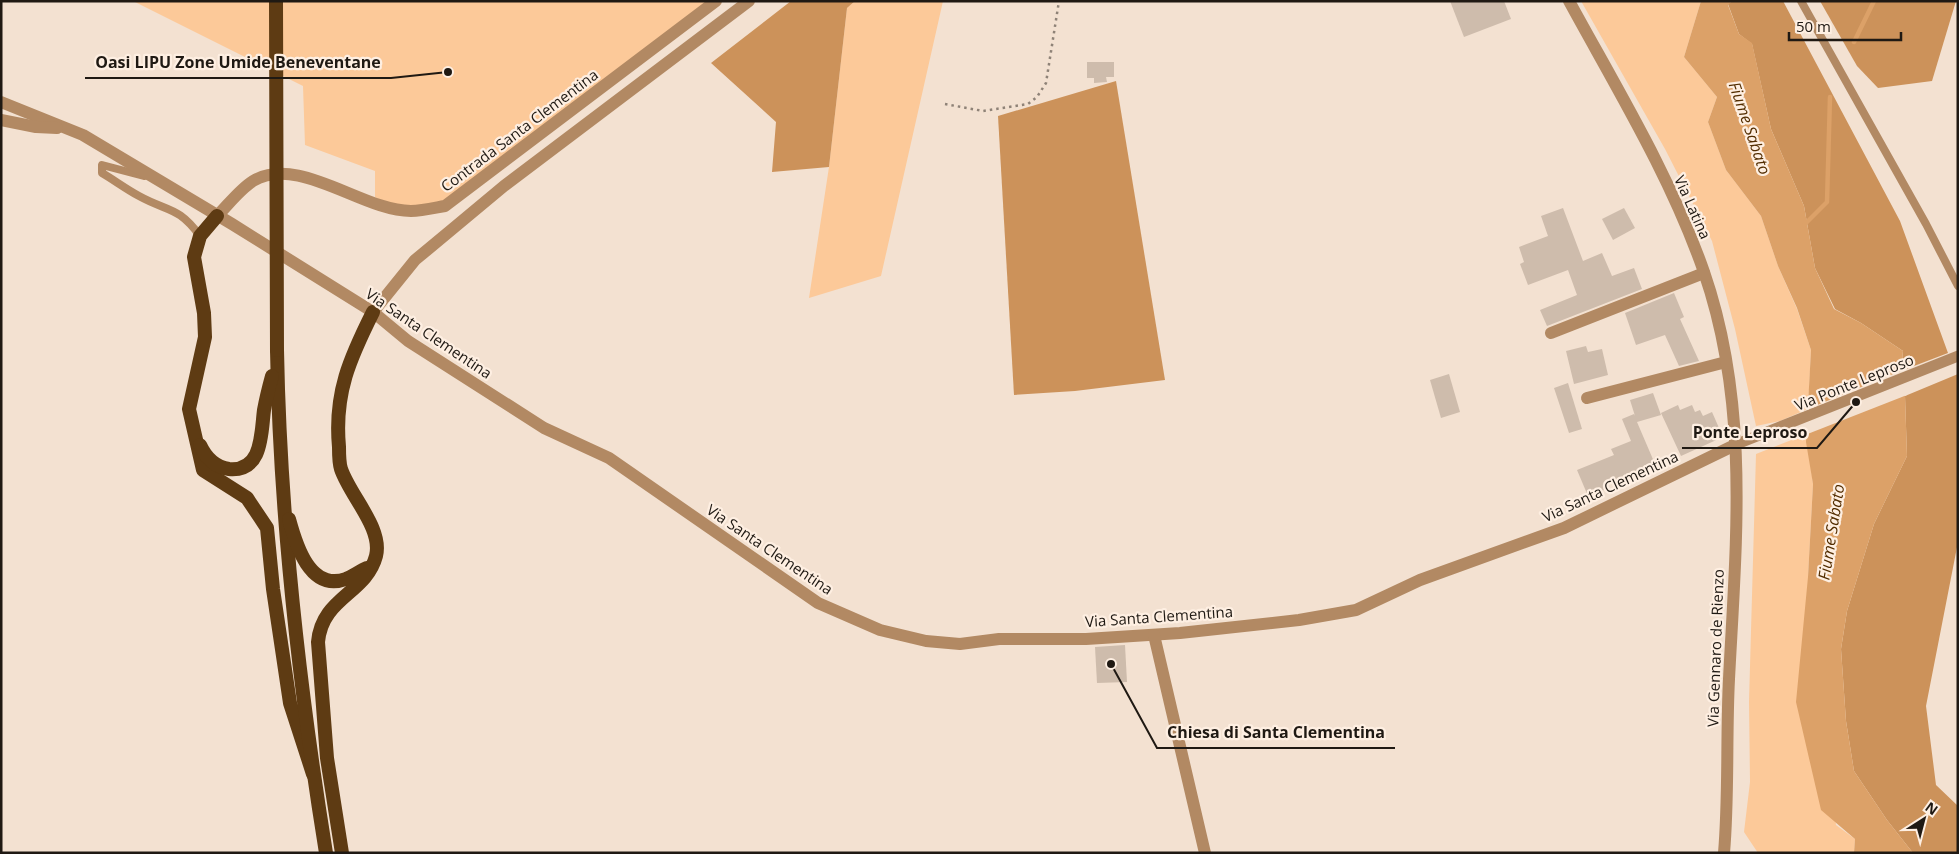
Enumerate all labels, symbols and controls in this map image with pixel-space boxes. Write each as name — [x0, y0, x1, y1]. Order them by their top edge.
scale bar — [1789, 10, 1902, 42]
text: 50 m — [1796, 16, 1831, 36]
callout: Oasi LIPU Zone Umide Beneventane — [85, 47, 391, 78]
text: Oasi LIPU Zone Umide Beneventane — [95, 51, 381, 73]
street label: Contrada Santa Clementina — [436, 64, 602, 196]
water label: Fiume Sabato — [1724, 79, 1776, 177]
street label: Via Latina — [1670, 172, 1716, 242]
street label: Via Santa Clementina — [362, 283, 496, 383]
street label: Via Ponte Leproso — [1792, 349, 1916, 415]
callout: Ponte Leproso — [1682, 417, 1817, 448]
text: Ponte Leproso — [1693, 421, 1807, 443]
street label: Via Santa Clementina — [1539, 446, 1681, 526]
water label: Fiume Sabato — [1813, 483, 1849, 581]
street label: Via Santa Clementina — [703, 499, 837, 599]
street label: Via Gennaro de Rienzo — [1702, 569, 1728, 727]
street label: Via Santa Clementina — [1084, 601, 1234, 631]
callout: Chiesa di Santa Clementina — [1157, 717, 1395, 748]
text: Chiesa di Santa Clementina — [1167, 721, 1385, 743]
north arrow — [1899, 794, 1949, 844]
text: N — [1922, 797, 1942, 819]

